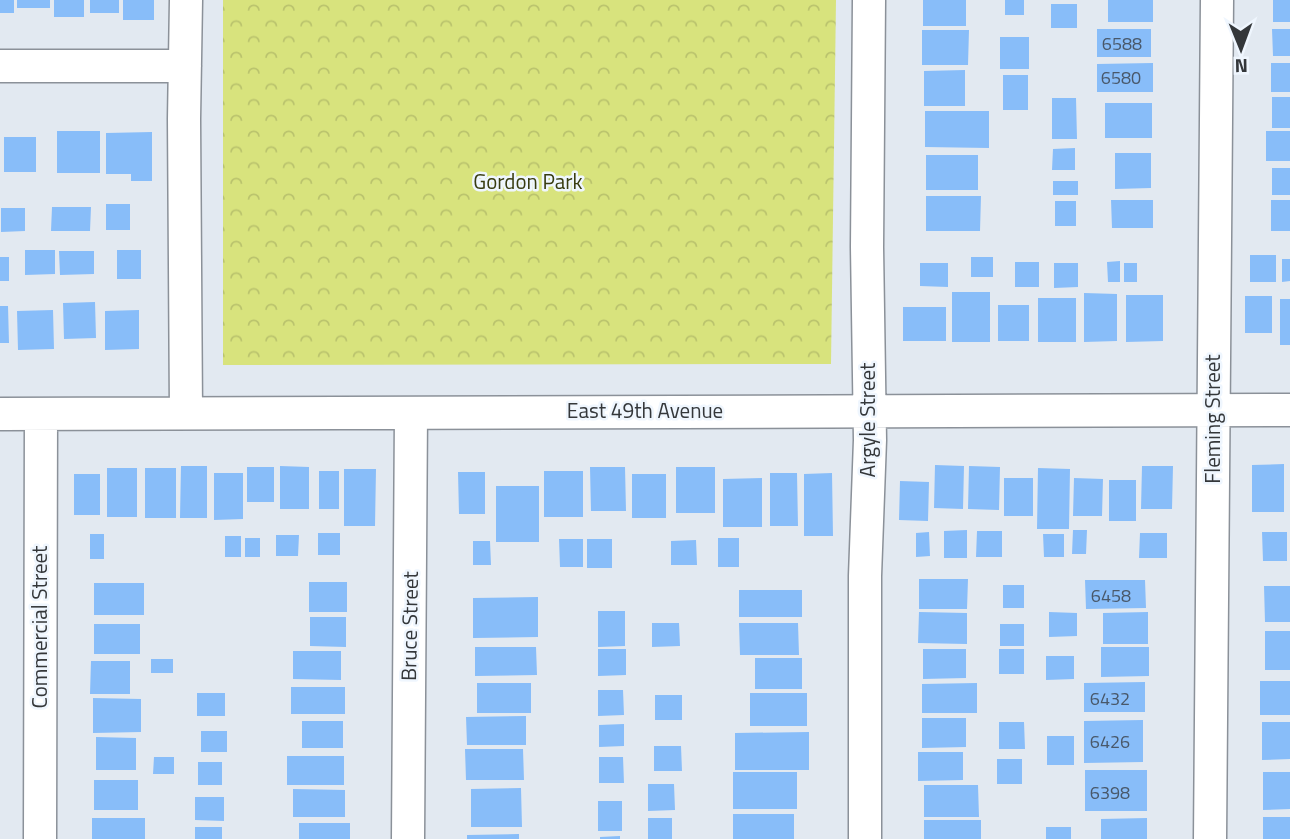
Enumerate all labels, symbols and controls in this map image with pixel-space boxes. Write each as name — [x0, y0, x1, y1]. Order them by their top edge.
north arrow — [1206, 14, 1276, 84]
house number: 6588 — [1102, 30, 1142, 57]
text: N — [1234, 52, 1248, 81]
house number: 6580 — [1101, 64, 1141, 91]
park label: Gordon Park — [473, 165, 583, 197]
street label: Fleming Street — [1196, 354, 1228, 484]
street label: Argyle Street — [851, 362, 883, 477]
street label: East 49th Avenue — [567, 394, 723, 426]
street label: Commercial Street — [23, 545, 55, 708]
street label: Bruce Street — [392, 570, 426, 681]
house number: 6458 — [1091, 582, 1131, 609]
house number: 6432 — [1090, 685, 1130, 712]
house number: 6426 — [1090, 728, 1130, 755]
house number: 6398 — [1090, 779, 1130, 806]

